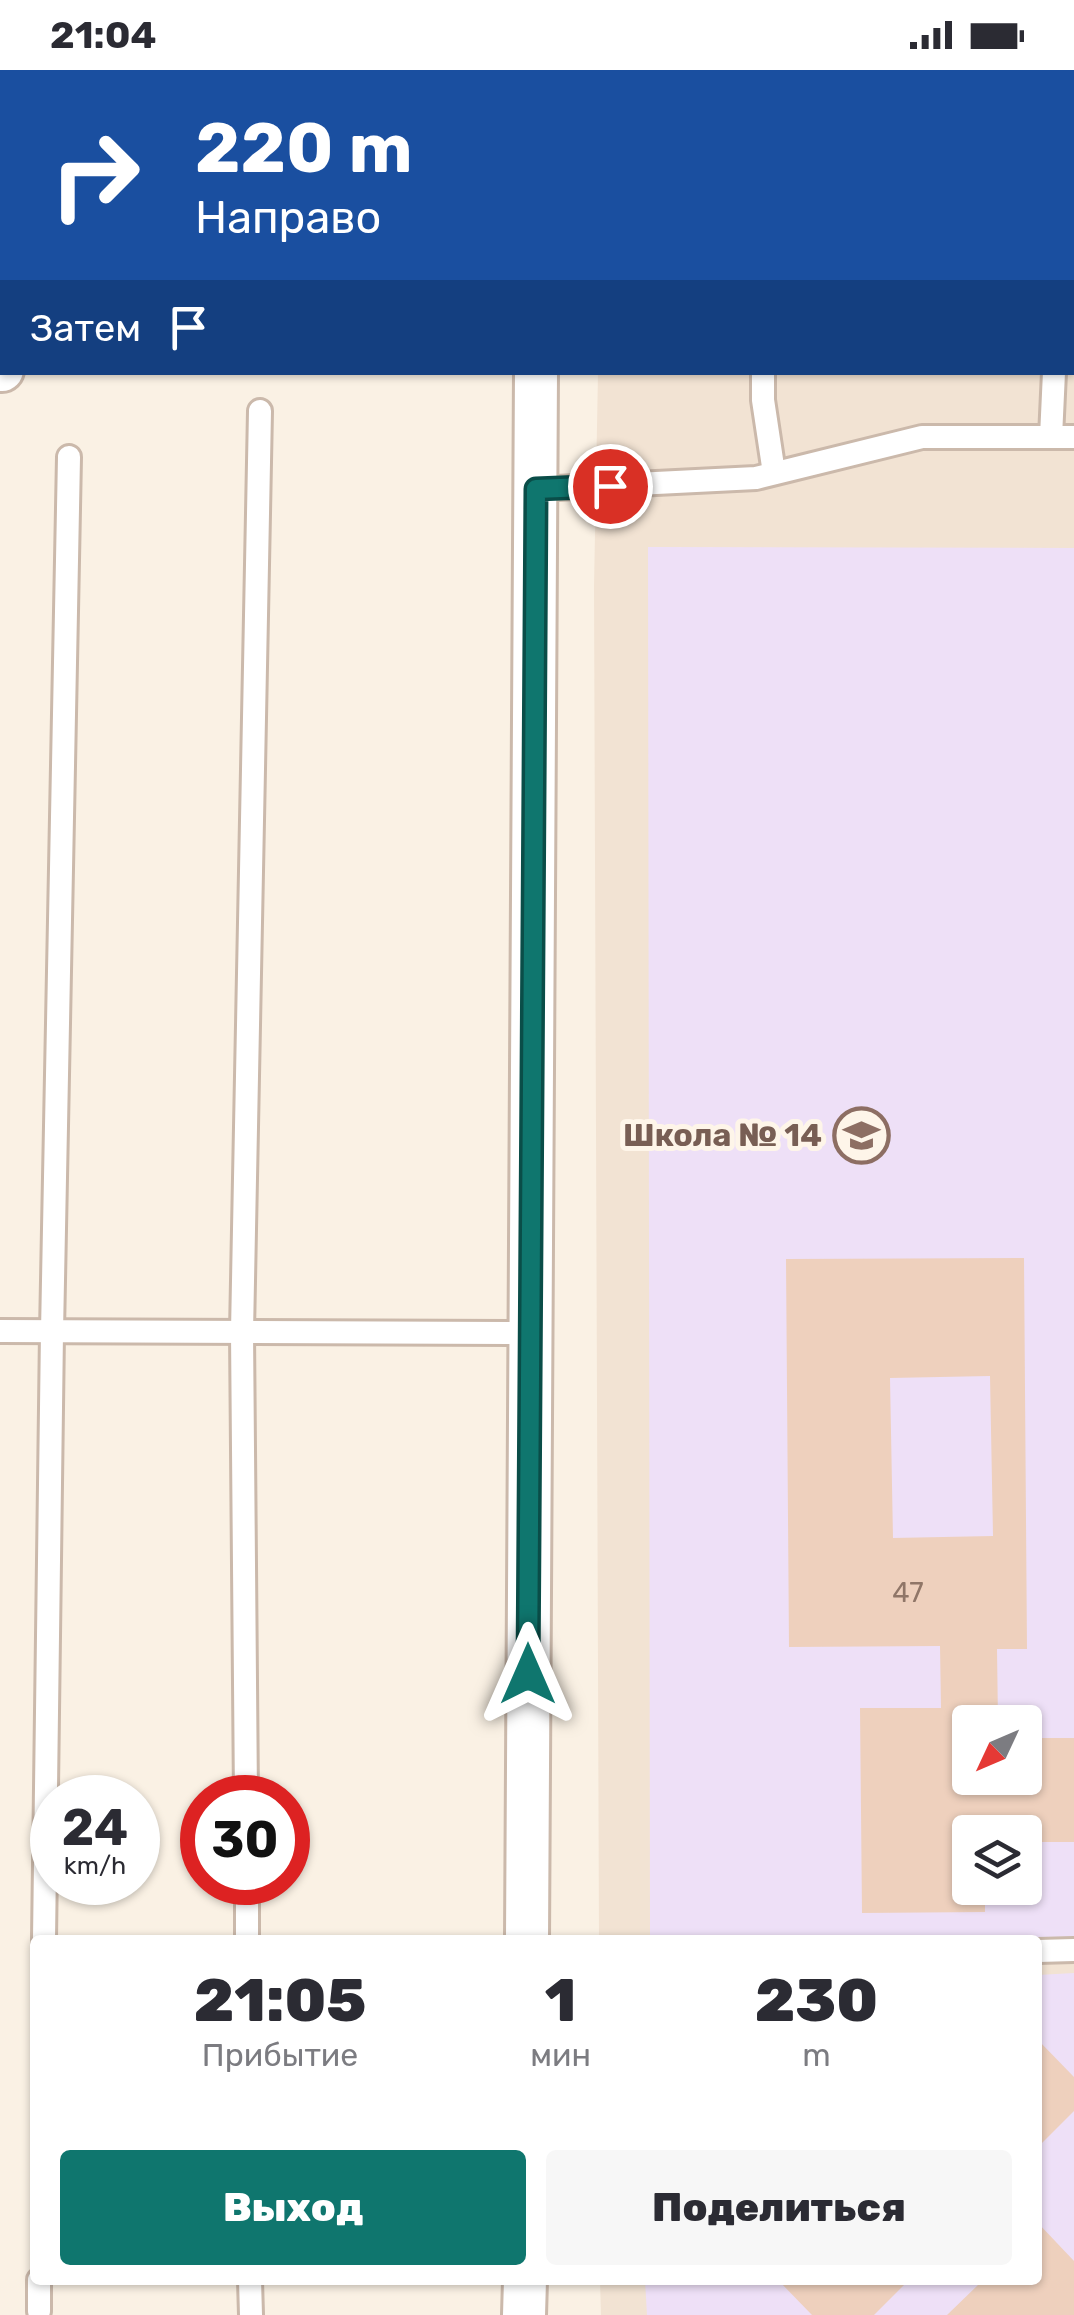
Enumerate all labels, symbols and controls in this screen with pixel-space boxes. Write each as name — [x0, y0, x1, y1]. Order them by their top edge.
text: 21:04 — [50, 12, 156, 58]
text: 220 m — [195, 107, 413, 190]
icon: right — [30, 110, 160, 240]
text: Направо — [195, 191, 381, 244]
icon: arrive — [161, 300, 216, 355]
text: Затем — [30, 305, 141, 351]
pin — [568, 444, 653, 529]
icon: arrive — [583, 459, 638, 514]
school or university icon: Школа № 14 — [831, 1105, 891, 1165]
place label: Школа № 14 — [623, 1116, 822, 1154]
house number: 47 — [892, 1576, 924, 1609]
position arrow — [476, 1622, 580, 1726]
north arrow — [952, 1705, 1042, 1795]
map controls — [952, 1705, 1042, 1905]
speed limit sign: 30 — [180, 1775, 310, 1905]
text: 24 — [62, 1798, 128, 1858]
button: layers — [952, 1815, 1042, 1905]
text: km/h — [64, 1851, 126, 1880]
text: 21:05 — [194, 1965, 366, 2036]
text: 1 — [545, 1965, 576, 2036]
text: 230 — [755, 1965, 878, 2036]
text: Прибытие — [202, 2036, 358, 2074]
text: мин — [530, 2036, 591, 2074]
text: m — [802, 2036, 831, 2074]
button: Выход — [60, 2150, 526, 2265]
button: Поделиться — [546, 2150, 1012, 2265]

